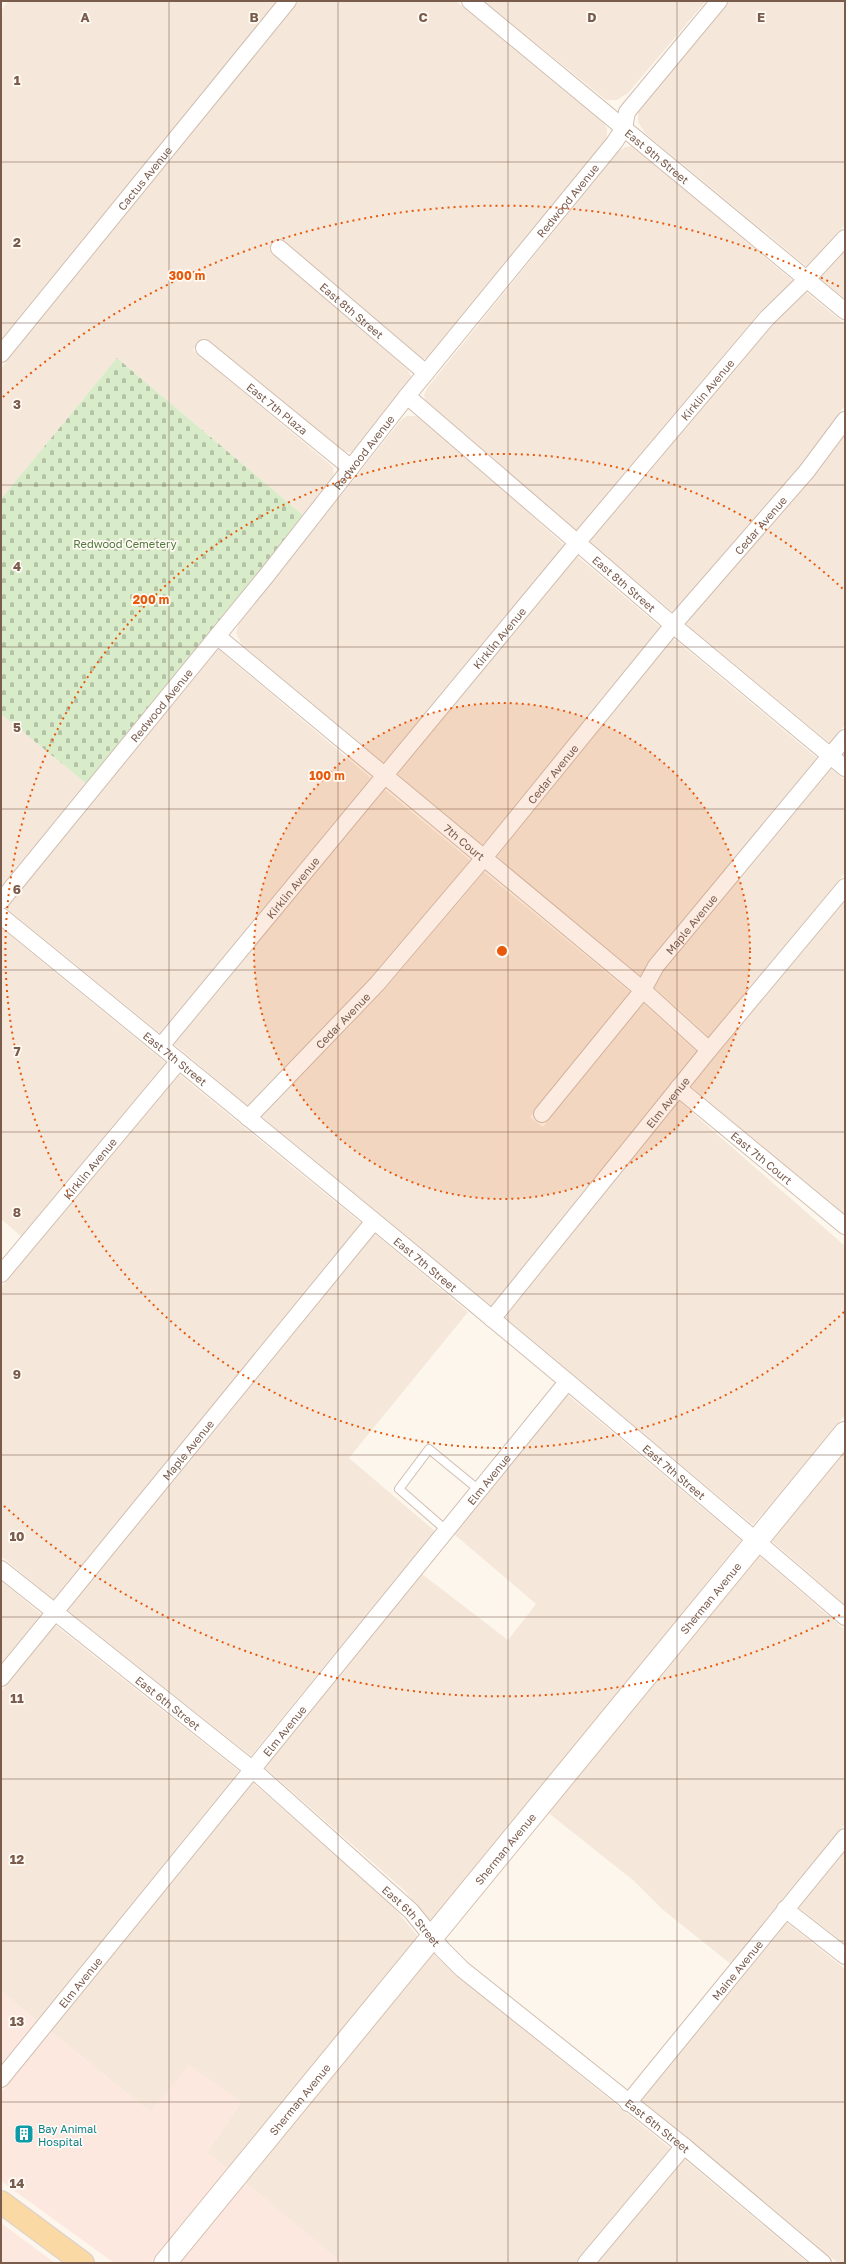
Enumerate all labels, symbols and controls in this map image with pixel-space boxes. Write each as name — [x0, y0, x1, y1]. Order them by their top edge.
text: A — [80, 9, 90, 25]
text: B — [249, 9, 259, 25]
text: C — [418, 9, 428, 25]
text: D — [587, 9, 597, 25]
text: E — [757, 9, 765, 25]
text: 1 — [14, 72, 21, 88]
street label: East 9th Street — [623, 126, 692, 186]
street label: Cactus Avenue — [114, 143, 174, 212]
street label: Redwood Avenue — [533, 161, 601, 240]
text: 2 — [13, 234, 21, 250]
text: 300 m — [169, 268, 205, 283]
street label: East 8th Street — [318, 280, 386, 341]
street label: Kirklin Avenue — [677, 356, 736, 422]
street label: East 7th Plaza — [245, 380, 311, 437]
text: 3 — [13, 396, 21, 412]
street label: Redwood Avenue — [330, 412, 396, 492]
street label: Cedar Avenue — [731, 493, 789, 557]
park label: Redwood Cemetery — [73, 537, 177, 550]
street label: East 8th Street — [590, 553, 659, 614]
text: 4 — [13, 558, 21, 574]
text: 200 m — [133, 592, 169, 607]
street label: Kirklin Avenue — [470, 604, 528, 671]
street label: Redwood Avenue — [127, 666, 195, 744]
text: 5 — [13, 719, 21, 735]
street label: Cedar Avenue — [524, 741, 580, 806]
text: 100 m — [309, 768, 345, 783]
street label: 7th Court — [441, 821, 488, 863]
street label: Kirklin Avenue — [263, 854, 321, 921]
text: 6 — [13, 881, 21, 897]
street label: Maple Avenue — [662, 891, 720, 956]
centre of rings — [495, 944, 509, 958]
street label: Cedar Avenue — [312, 989, 372, 1051]
street label: East 7th Street — [141, 1028, 210, 1088]
text: 7 — [13, 1043, 21, 1059]
street label: Elm Avenue — [643, 1074, 692, 1130]
street label: East 7th Court — [729, 1128, 795, 1186]
street label: Kirklin Avenue — [60, 1135, 119, 1201]
text: 8 — [13, 1204, 21, 1220]
street label: East 7th Street — [392, 1234, 460, 1294]
text: 9 — [13, 1366, 21, 1382]
street label: Maple Avenue — [159, 1417, 216, 1482]
street label: East 7th Street — [640, 1441, 709, 1502]
street label: Elm Avenue — [464, 1451, 513, 1507]
text: 10 — [9, 1528, 25, 1544]
street label: Sherman Avenue — [677, 1559, 743, 1636]
street label: East 6th Street — [133, 1673, 203, 1732]
text: 11 — [10, 1690, 24, 1706]
street label: Elm Avenue — [260, 1702, 309, 1758]
street label: Sherman Avenue — [472, 1810, 538, 1887]
text: 12 — [10, 1851, 24, 1867]
street label: East 6th Street — [380, 1882, 443, 1949]
street label: Maine Avenue — [708, 1937, 765, 2002]
street label: Elm Avenue — [55, 1954, 104, 2010]
text: 13 — [10, 2013, 24, 2029]
street label: Sherman Avenue — [266, 2061, 333, 2137]
street label: East 6th Street — [623, 2095, 693, 2155]
place label: Bay Animal Hospital — [38, 2122, 97, 2148]
building icon: Bay Animal Hospital — [13, 2123, 35, 2145]
text: 14 — [10, 2175, 24, 2191]

